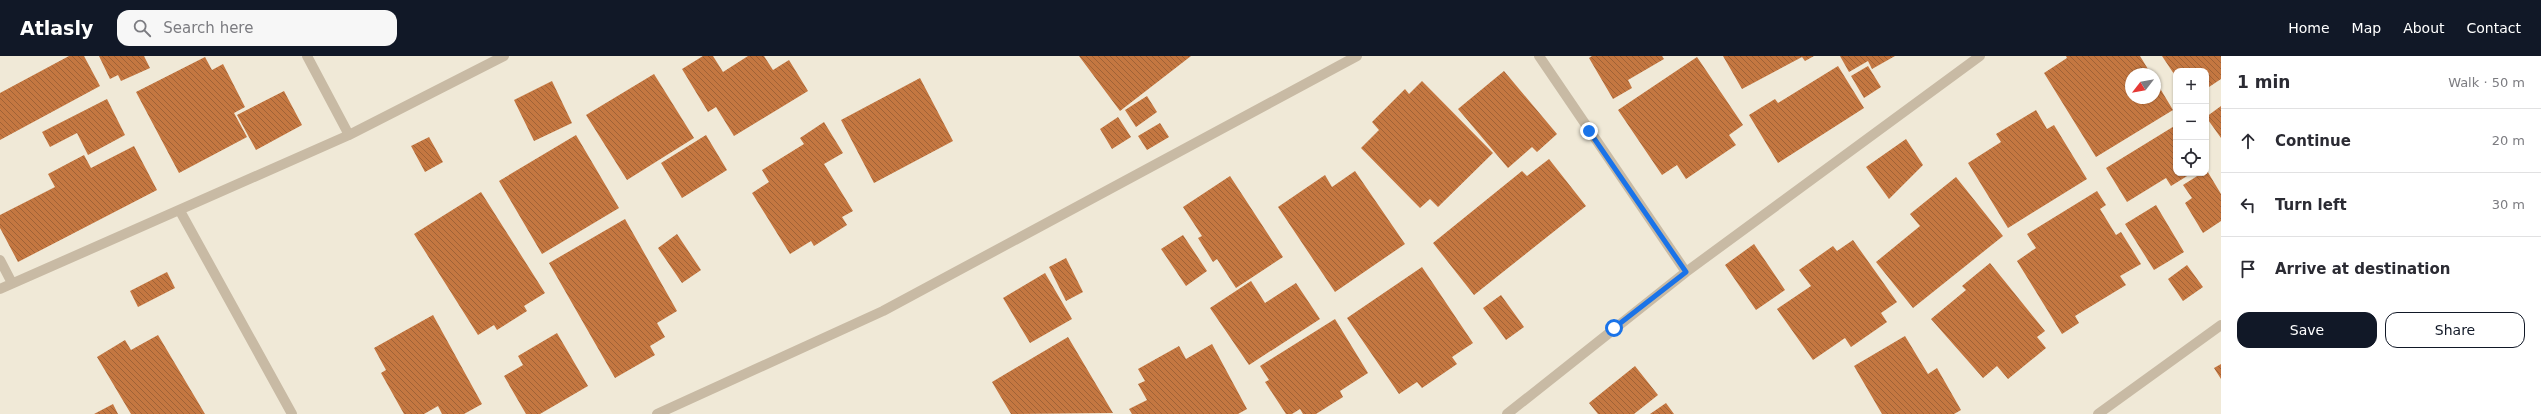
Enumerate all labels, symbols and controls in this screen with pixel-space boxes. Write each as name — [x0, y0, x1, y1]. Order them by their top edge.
search box — [117, 10, 397, 46]
text: Atlasly — [20, 17, 93, 39]
icon: search — [131, 17, 153, 39]
text: Search here — [163, 19, 253, 37]
text: Home — [2288, 20, 2330, 36]
text: Map — [2352, 20, 2381, 36]
text: About — [2403, 20, 2445, 36]
text: Contact — [2467, 20, 2521, 36]
north arrow — [2125, 68, 2161, 104]
map controls — [2173, 68, 2209, 176]
button: + — [2173, 68, 2209, 104]
text: 1 min — [2237, 72, 2290, 92]
text: Walk · 50 m — [2448, 75, 2525, 90]
button: − — [2173, 104, 2209, 140]
route end — [1580, 122, 1598, 140]
icon: ahead — [2237, 130, 2259, 152]
text: Continue — [2275, 132, 2351, 150]
text: 20 m — [2492, 133, 2525, 148]
button: locate — [2173, 140, 2209, 176]
icon: left — [2237, 194, 2259, 216]
text: Turn left — [2275, 196, 2347, 214]
text: 30 m — [2492, 197, 2525, 212]
icon: arrive — [2237, 258, 2259, 280]
text: Arrive at destination — [2275, 260, 2450, 278]
button: Save — [2237, 312, 2377, 348]
button: Share — [2385, 312, 2525, 348]
route start — [1605, 319, 1623, 337]

